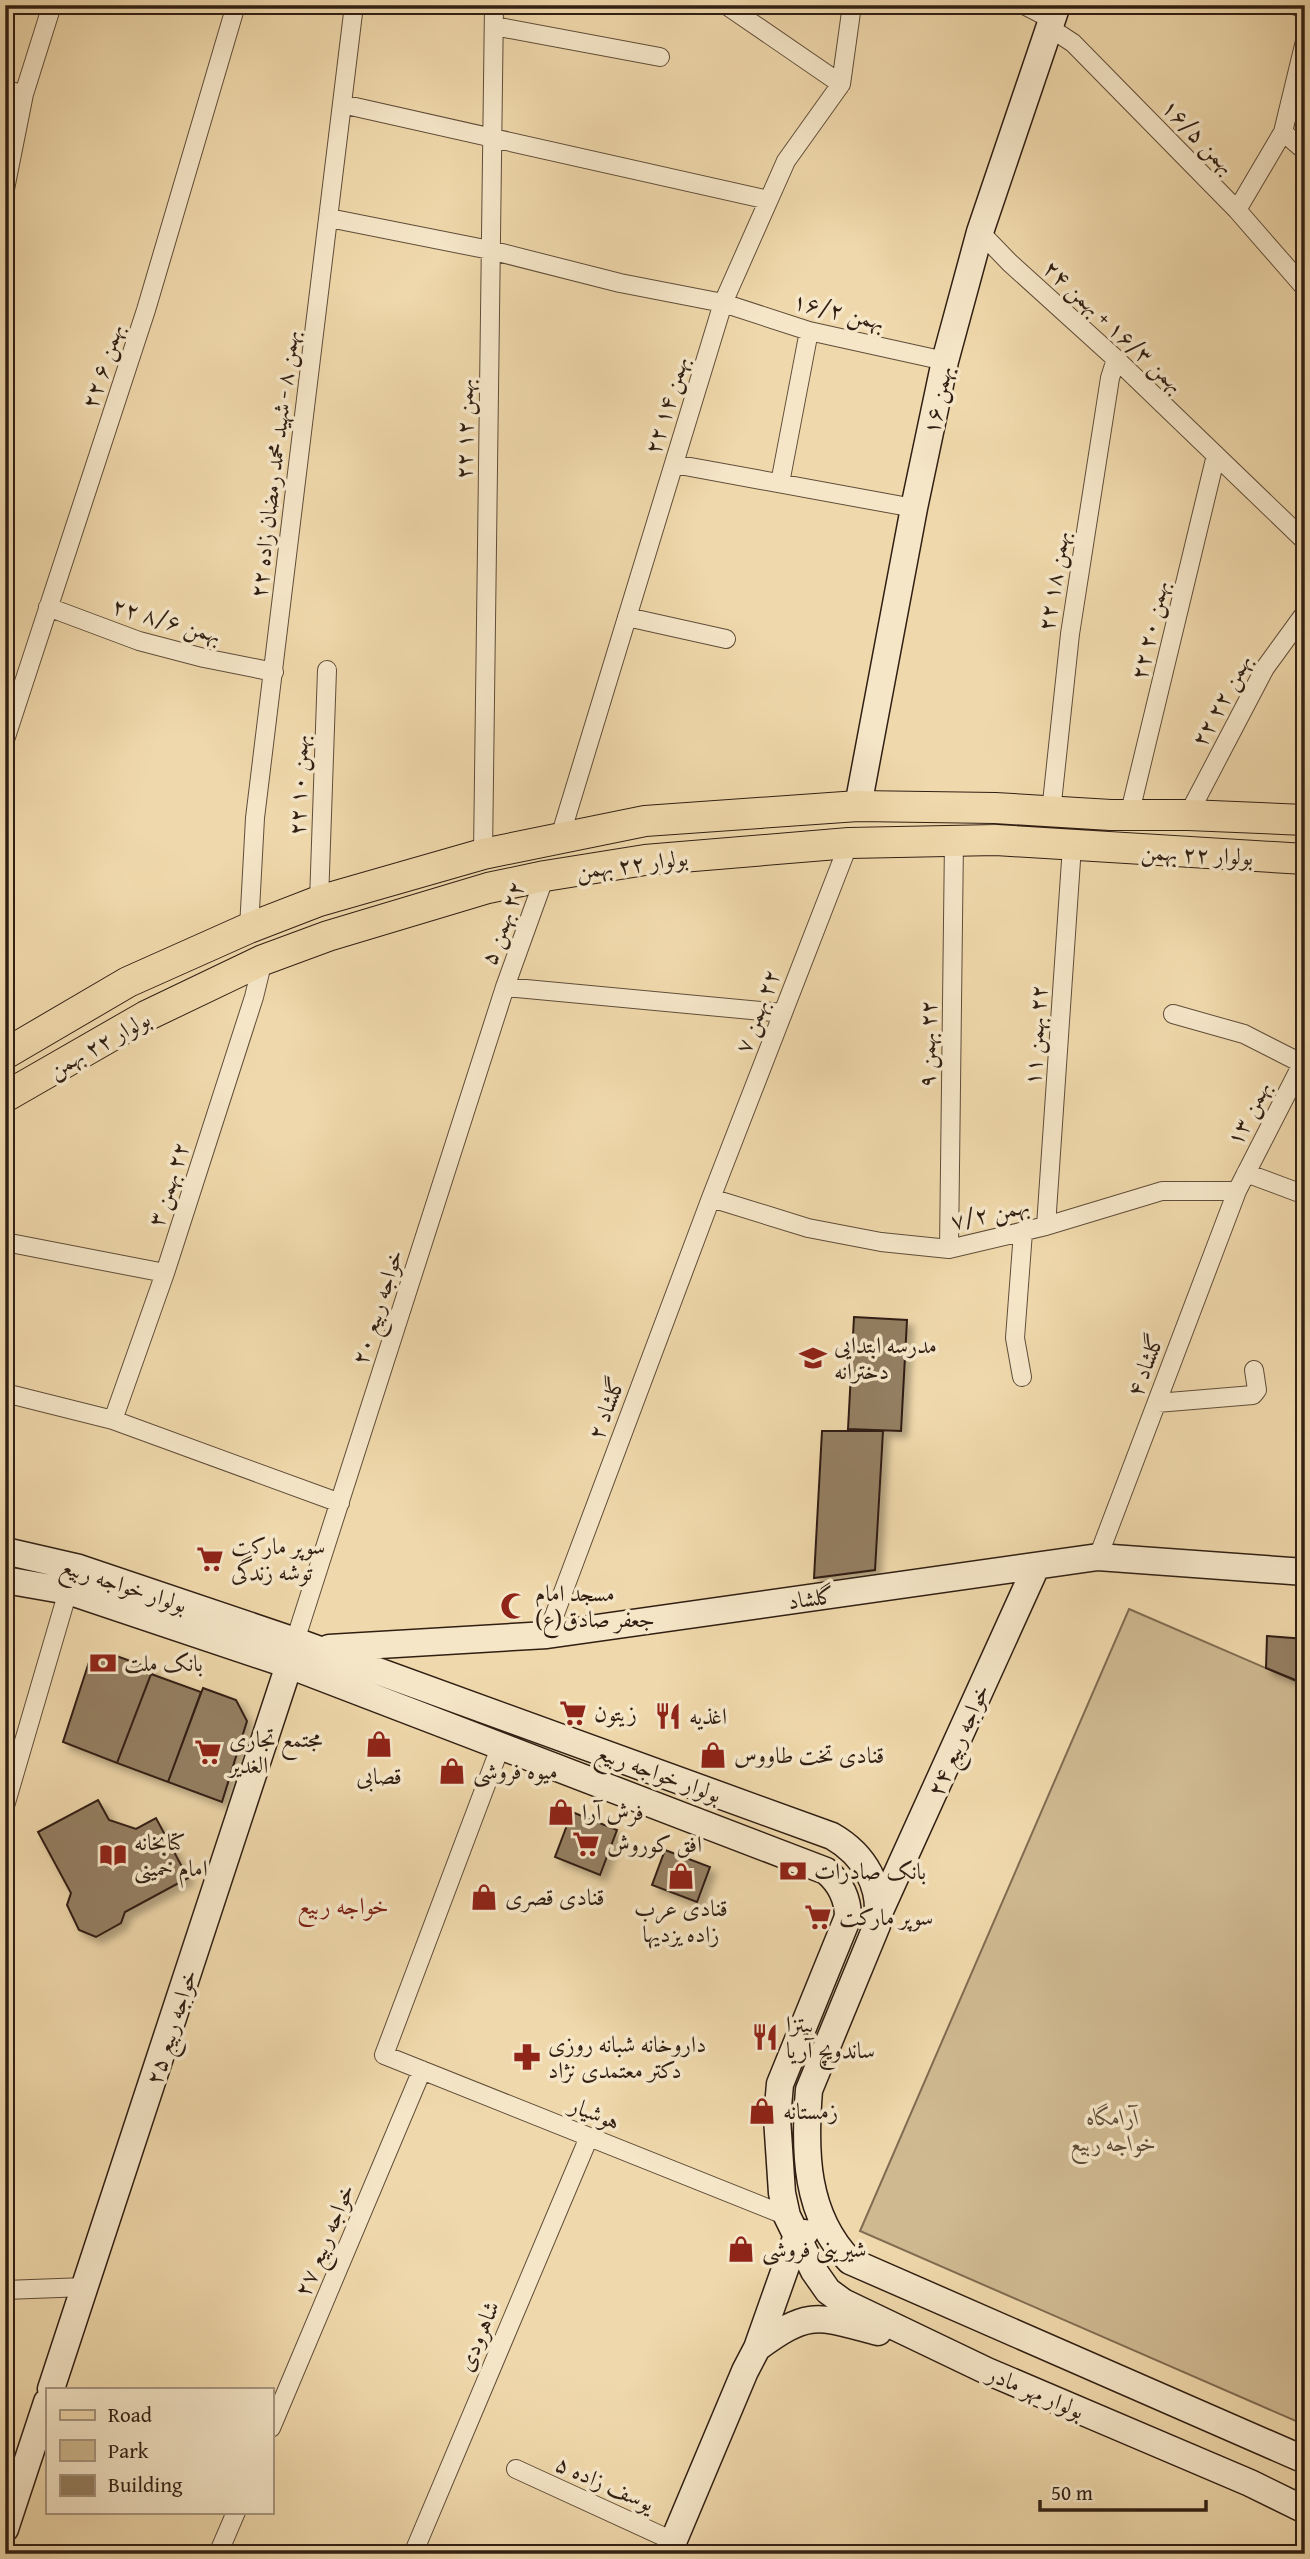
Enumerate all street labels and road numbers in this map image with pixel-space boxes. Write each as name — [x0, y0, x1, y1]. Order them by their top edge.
street label: بهمن ۱۶/۵ — [1155, 91, 1244, 181]
street label: بهمن ۱۶/۳ + بهمن ۲۴ — [1037, 252, 1192, 400]
street label: بهمن ۱۶/۲ — [790, 283, 888, 338]
street label: ۲۲ بهمن ۶ — [72, 319, 131, 413]
street label: ۲۲ بهمن ۸ - شهید محمد رمضان زاده — [241, 328, 306, 600]
street label: ۲۲ بهمن ۱۴ — [635, 352, 696, 458]
street label: بهمن ۱۶ — [913, 363, 960, 437]
street label: ۲۲ بهمن ۱۲ — [446, 378, 481, 480]
street label: ۲۲ بهمن ۱۸ — [1028, 528, 1077, 633]
street label: ۲۲ بهمن ۲۰ — [1121, 577, 1176, 683]
street label: ۲۲ بهمن ۸/۶ — [109, 588, 225, 651]
street label: ۲۲ بهمن ۲۲ — [1182, 647, 1259, 752]
street label: ۲۲ بهمن ۱۰ — [279, 734, 316, 836]
street label: بولوار ۲۲ بهمن — [1140, 834, 1254, 873]
street label: بولوار ۲۲ بهمن — [574, 840, 690, 887]
street label: ٢٢ بهمن ۵ — [471, 876, 532, 970]
street label: ٢٢ بهمن ٧ — [725, 964, 788, 1058]
street label: ٢٢ بهمن ١١ — [1015, 983, 1054, 1086]
street label: ٢٢ بهمن ۹ — [909, 1000, 944, 1088]
street label: بولوار ۲۲ بهمن — [42, 1002, 156, 1085]
street label: بهمن ۱۳ — [1217, 1075, 1278, 1151]
street label: ٢٢ بهمن ۳ — [138, 1137, 197, 1231]
street label: بهمن ۷/۲ — [947, 1188, 1032, 1237]
street label: خواجه ربیع ۲۰ — [342, 1245, 415, 1370]
street label: گلشاد ۴ — [1117, 1329, 1172, 1401]
street label: گلشاد ۲ — [578, 1372, 633, 1444]
street label: بولوار خواجه ربیع — [55, 1549, 192, 1625]
street label: گلشاد — [786, 1578, 836, 1617]
street label: خواجه ربیع ۲۴ — [918, 1678, 1002, 1803]
street label: بولوار خواجه ربیع — [590, 1735, 726, 1815]
street label: خواجه ربیع ۲۵ — [136, 1965, 209, 2090]
street label: هوشیار — [563, 2087, 625, 2137]
street label: خواجه ربیع ۲۷ — [285, 2178, 367, 2303]
street label: شاهرودی — [448, 2295, 507, 2376]
street label: بولوار مهر مادر — [981, 2356, 1090, 2427]
street label: یوسف زاده ۵ — [550, 2446, 661, 2520]

